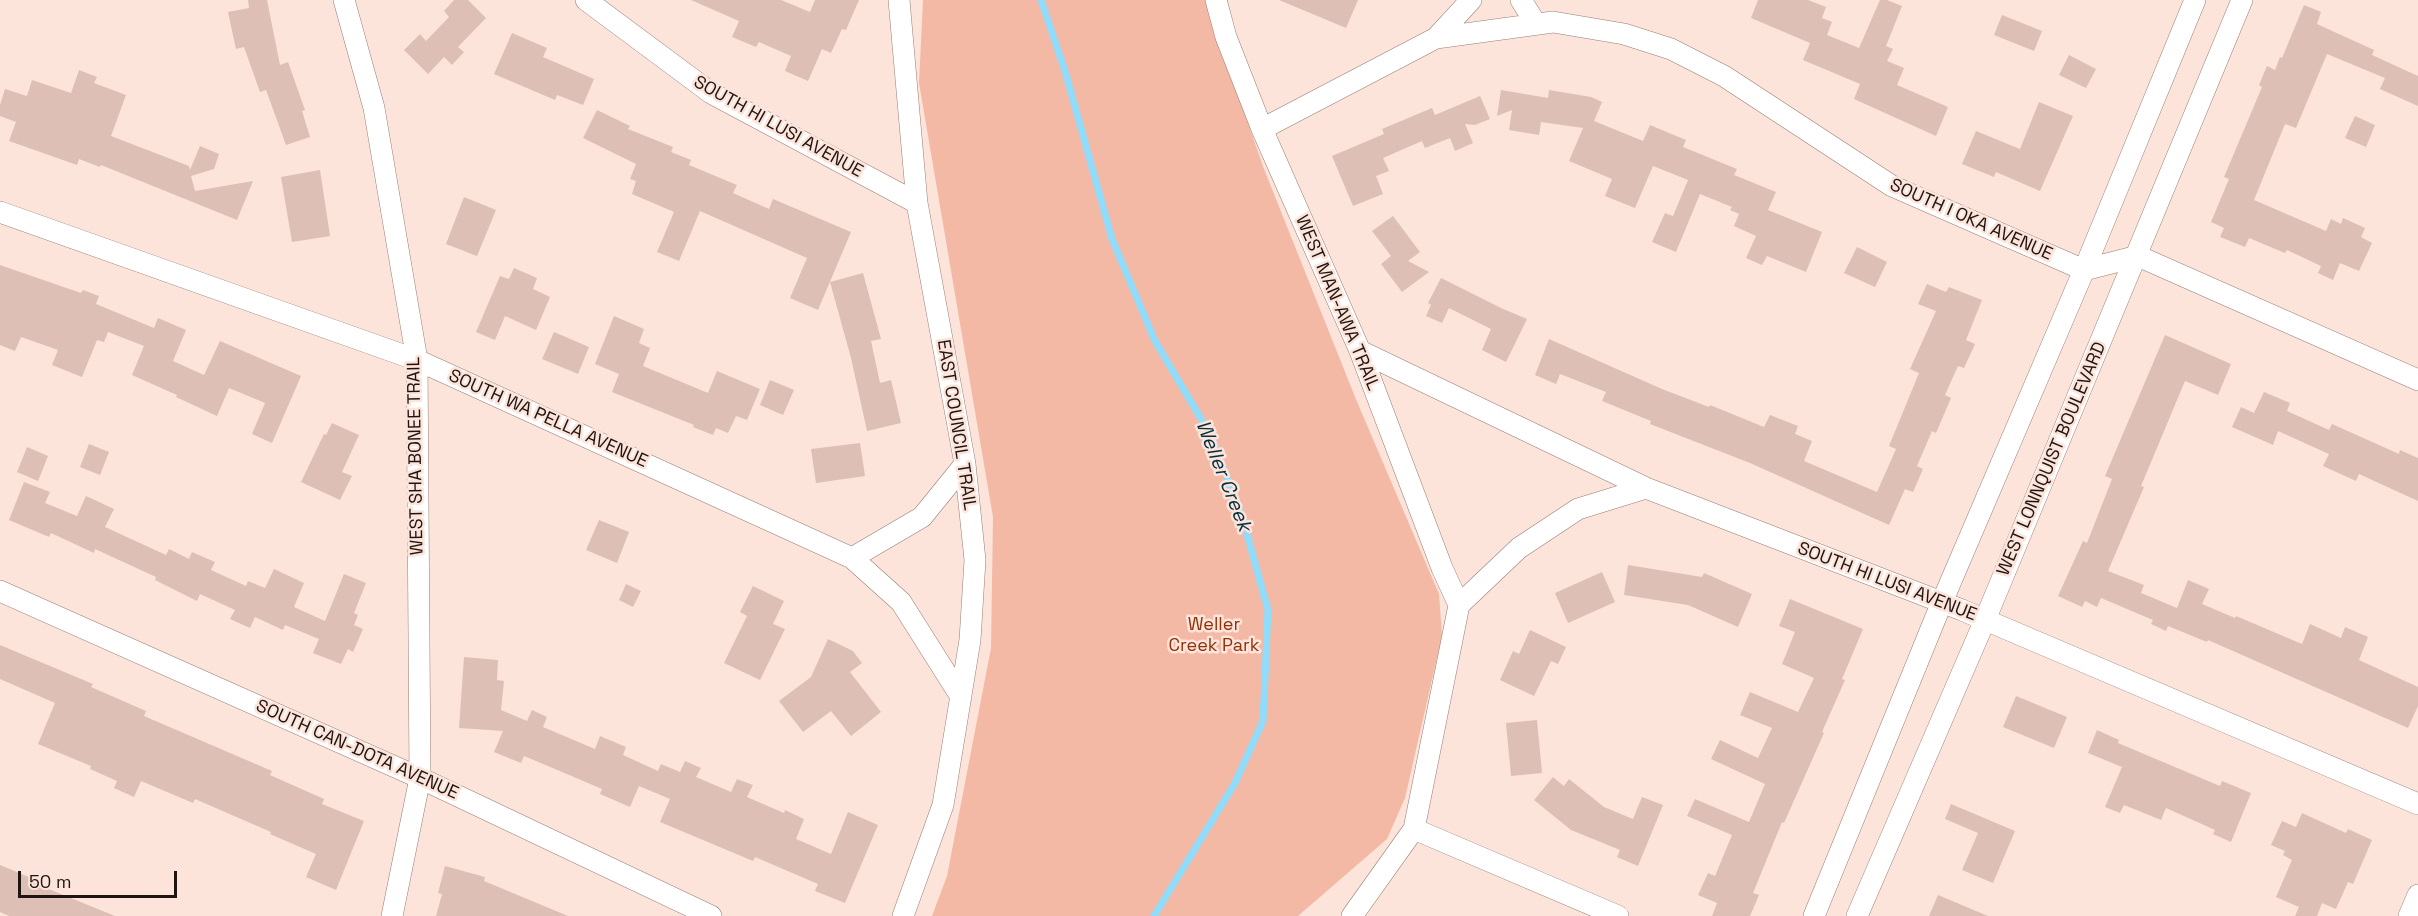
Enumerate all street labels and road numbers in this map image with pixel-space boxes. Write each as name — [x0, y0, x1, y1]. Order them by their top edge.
street label: SOUTH HI LUSI AVENUE — [690, 71, 866, 183]
street label: SOUTH I OKA AVENUE — [1886, 174, 2056, 266]
street label: WEST MAN-AWA TRAIL — [1290, 212, 1384, 394]
street label: EAST COUNCIL TRAIL — [932, 338, 980, 512]
street label: WEST LONNQUIST BOULEVARD — [1993, 339, 2111, 579]
street label: WEST SHA BONEE TRAIL — [403, 356, 429, 556]
street label: SOUTH WA PELLA AVENUE — [445, 365, 651, 473]
street label: SOUTH HI LUSI AVENUE — [1794, 538, 1980, 626]
street label: SOUTH CAN-DOTA AVENUE — [252, 696, 462, 804]

